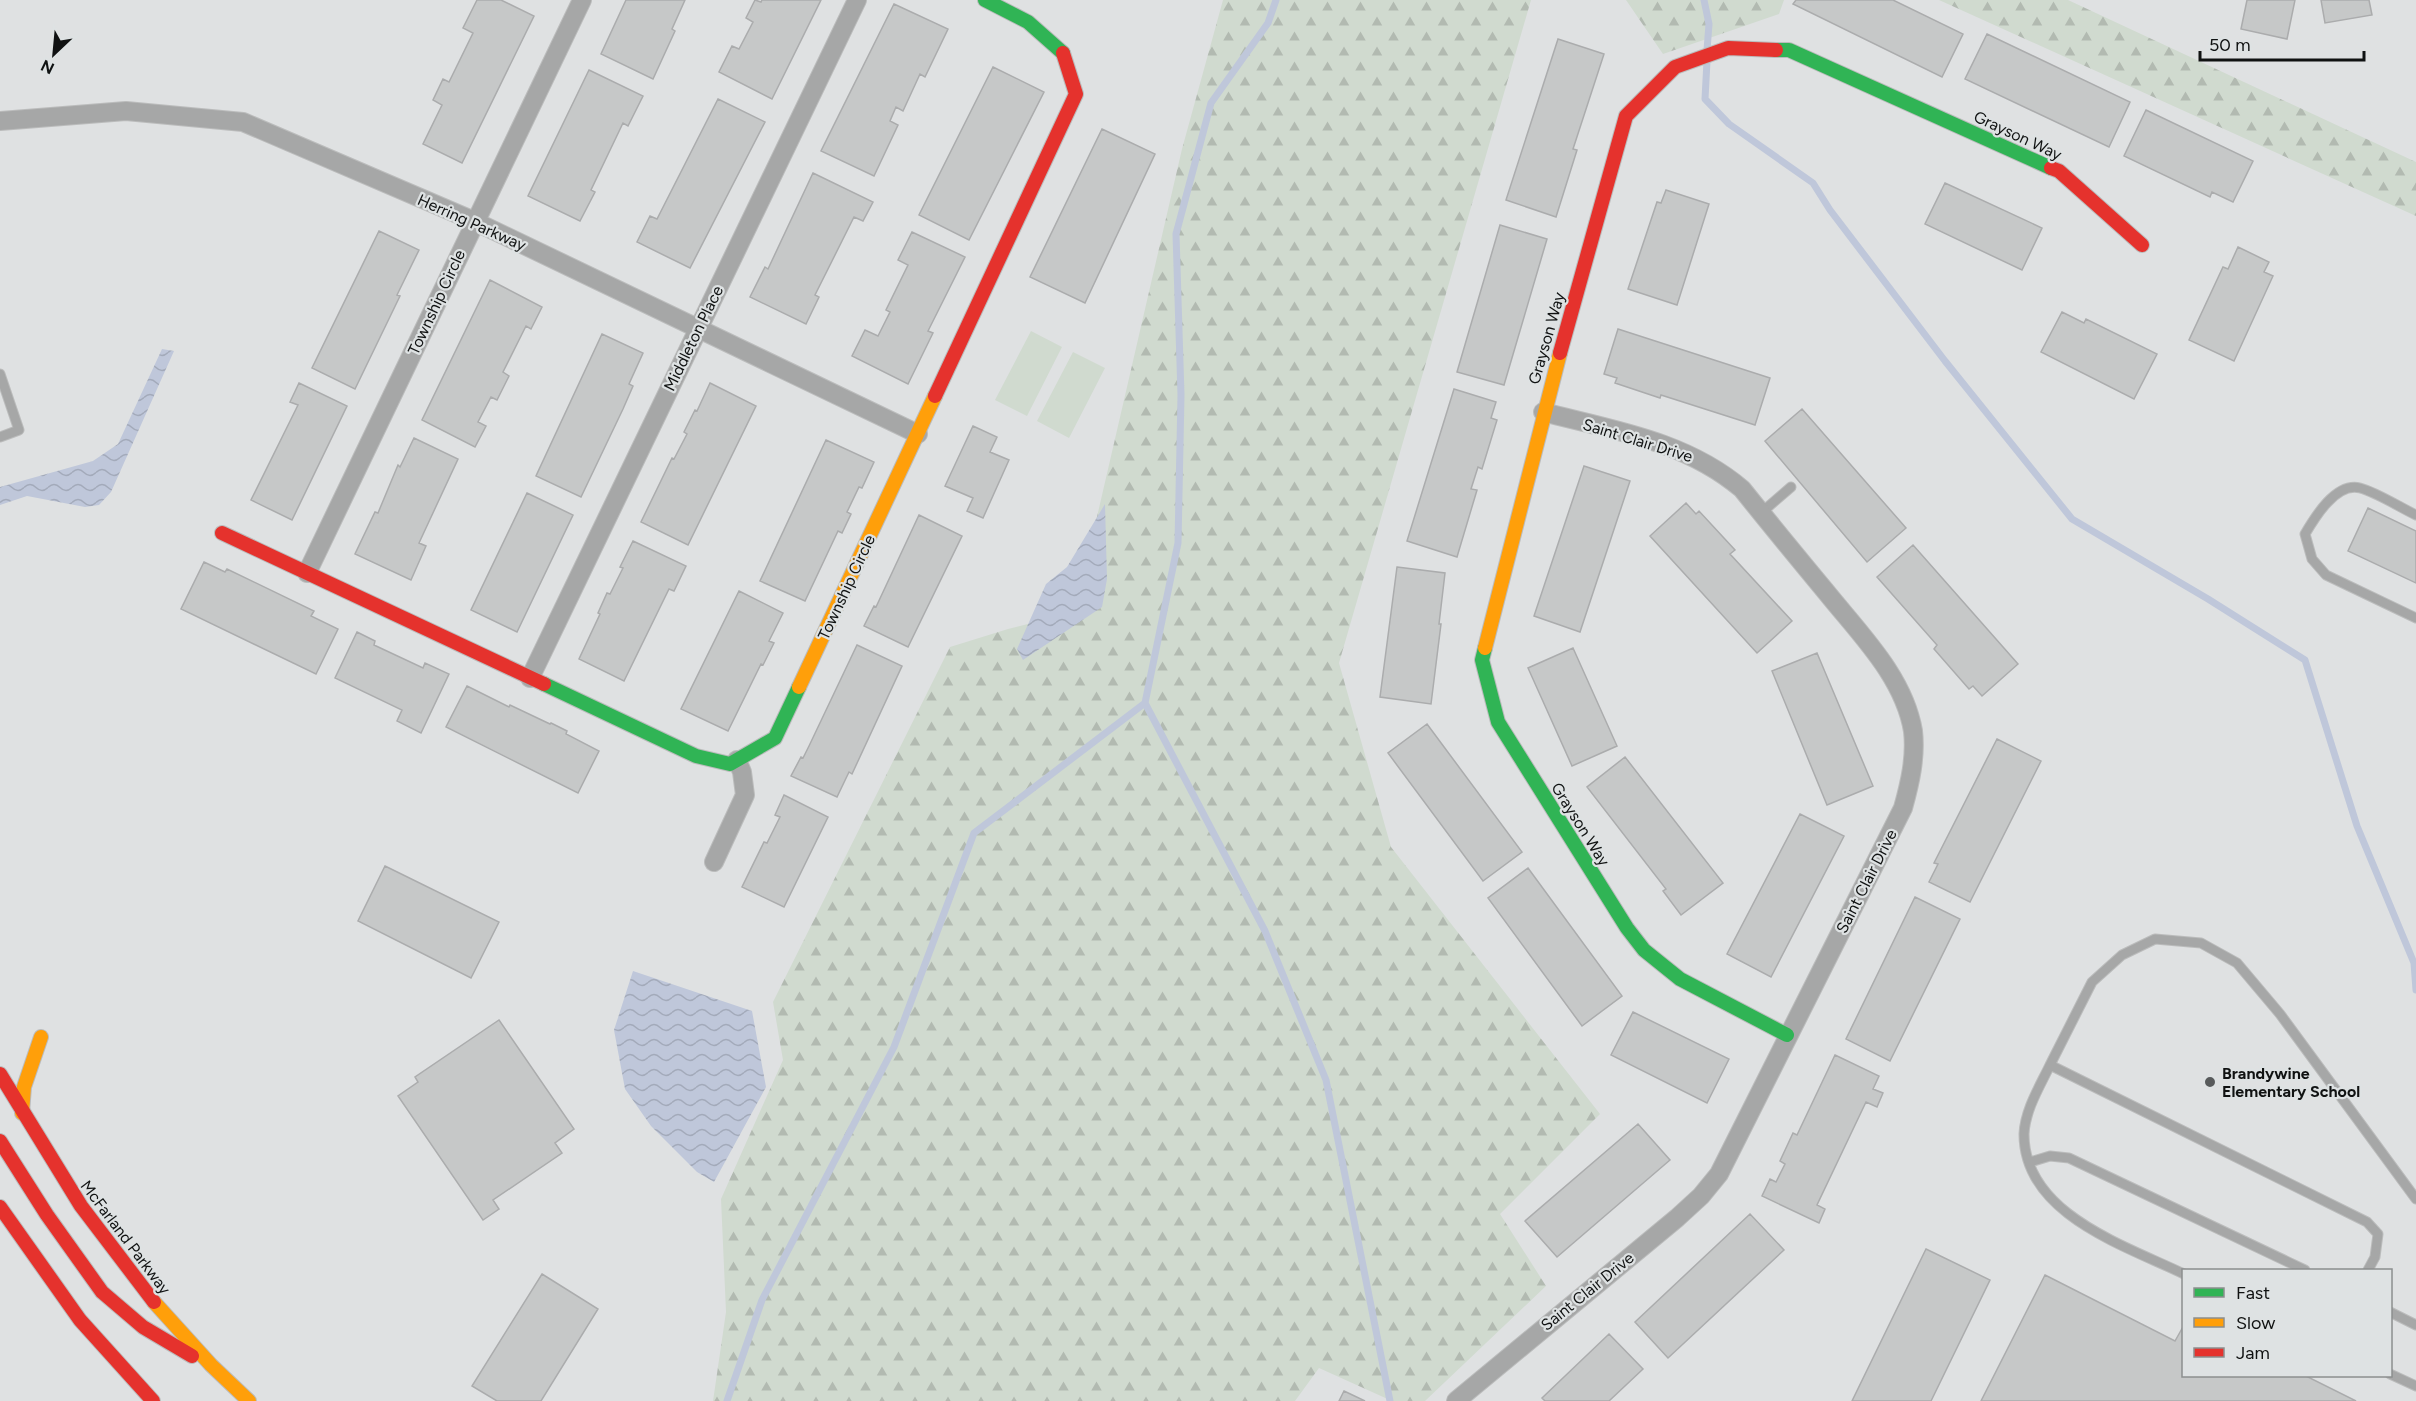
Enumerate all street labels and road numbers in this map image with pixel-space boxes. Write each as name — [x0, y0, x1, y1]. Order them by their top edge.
street label: Grayson Way — [1971, 107, 2065, 164]
street label: Herring Parkway — [415, 190, 530, 255]
street label: Township Circle — [404, 247, 469, 358]
street label: Middleton Place — [660, 282, 727, 394]
street label: Grayson Way — [1524, 289, 1569, 386]
street label: Saint Clair Drive — [1581, 415, 1695, 466]
street label: Township Circle — [814, 532, 879, 643]
street label: Grayson Way — [1547, 779, 1614, 870]
street label: Saint Clair Drive — [1832, 826, 1901, 936]
street label: McFarland Parkway — [77, 1177, 175, 1298]
street label: Saint Clair Drive — [1537, 1248, 1638, 1335]

